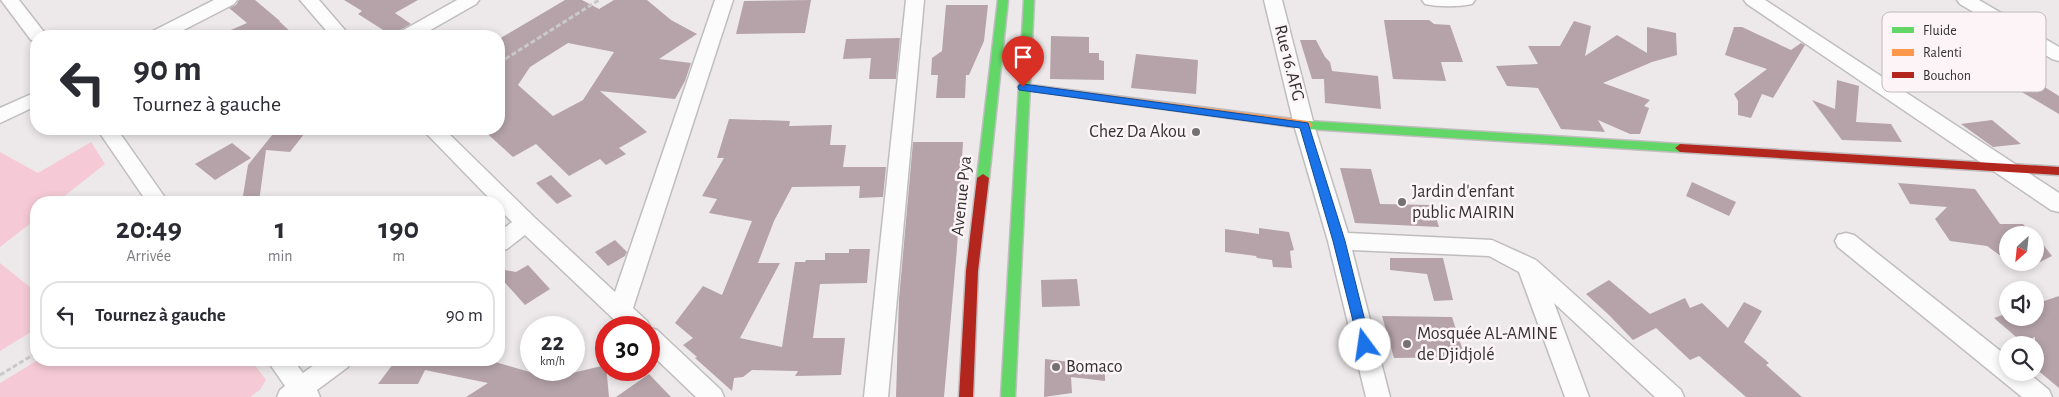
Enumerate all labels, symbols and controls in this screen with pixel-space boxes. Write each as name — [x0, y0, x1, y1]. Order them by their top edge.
legend — [1882, 12, 2046, 92]
street label: Rue 16.AFG — [1271, 23, 1307, 103]
text: Fluide — [1923, 24, 1957, 38]
pin — [1002, 36, 1044, 87]
icon: arrive — [1009, 43, 1037, 71]
text: Ralenti — [1923, 46, 1962, 60]
icon: left — [50, 50, 115, 115]
text: 90 m — [133, 52, 202, 87]
text: Bouchon — [1923, 69, 1971, 83]
text: Tournez à gauche — [133, 93, 281, 115]
place label: Chez Da Akou — [1089, 123, 1186, 141]
marker: Chez Da Akou — [1190, 126, 1202, 138]
street label: Avenue Pya — [949, 155, 975, 237]
place label: Jardin d'enfant public MAIRIN — [1412, 183, 1515, 222]
marker: Jardin d'enfant public MAIRIN — [1396, 196, 1408, 208]
text: 20:49 — [116, 214, 182, 244]
text: 1 — [275, 214, 286, 244]
text: 190 — [378, 214, 419, 244]
north arrow — [1999, 226, 2044, 271]
map controls — [1999, 226, 2044, 381]
text: Arrivée — [127, 248, 171, 264]
text: min — [268, 248, 293, 264]
text: m — [392, 248, 405, 264]
button: sound — [1999, 281, 2044, 326]
icon: left — [52, 301, 80, 329]
text: Tournez à gauche — [95, 306, 226, 325]
text: 90 m — [446, 306, 483, 325]
speed limit sign: 30 — [595, 316, 660, 381]
position arrow — [1338, 318, 1390, 370]
place label: Mosquée AL-AMINE de Djidjolé — [1417, 325, 1557, 364]
text: 22 — [541, 330, 564, 355]
button: search — [1999, 336, 2044, 381]
marker: Mosquée AL-AMINE de Djidjolé — [1401, 338, 1413, 350]
text: km/h — [540, 355, 565, 367]
place label: Bomaco — [1066, 358, 1123, 376]
marker: Bomaco — [1050, 361, 1062, 373]

